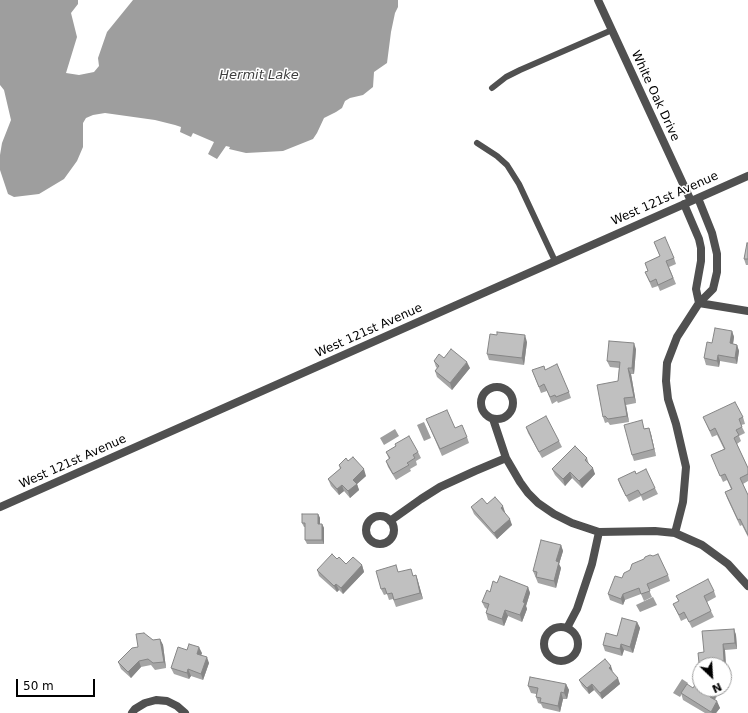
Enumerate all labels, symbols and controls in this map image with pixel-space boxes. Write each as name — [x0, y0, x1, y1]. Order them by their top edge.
street label: White Oak Drive — [628, 48, 682, 144]
water label: Hermit Lake — [219, 68, 299, 84]
street label: West 121st Avenue — [609, 169, 721, 229]
street label: West 121st Avenue — [313, 301, 425, 361]
street label: West 121st Avenue — [17, 432, 129, 492]
north arrow — [692, 657, 732, 697]
scale bar — [18, 671, 97, 697]
text: 50 m — [23, 679, 54, 693]
text: N — [710, 680, 724, 695]

